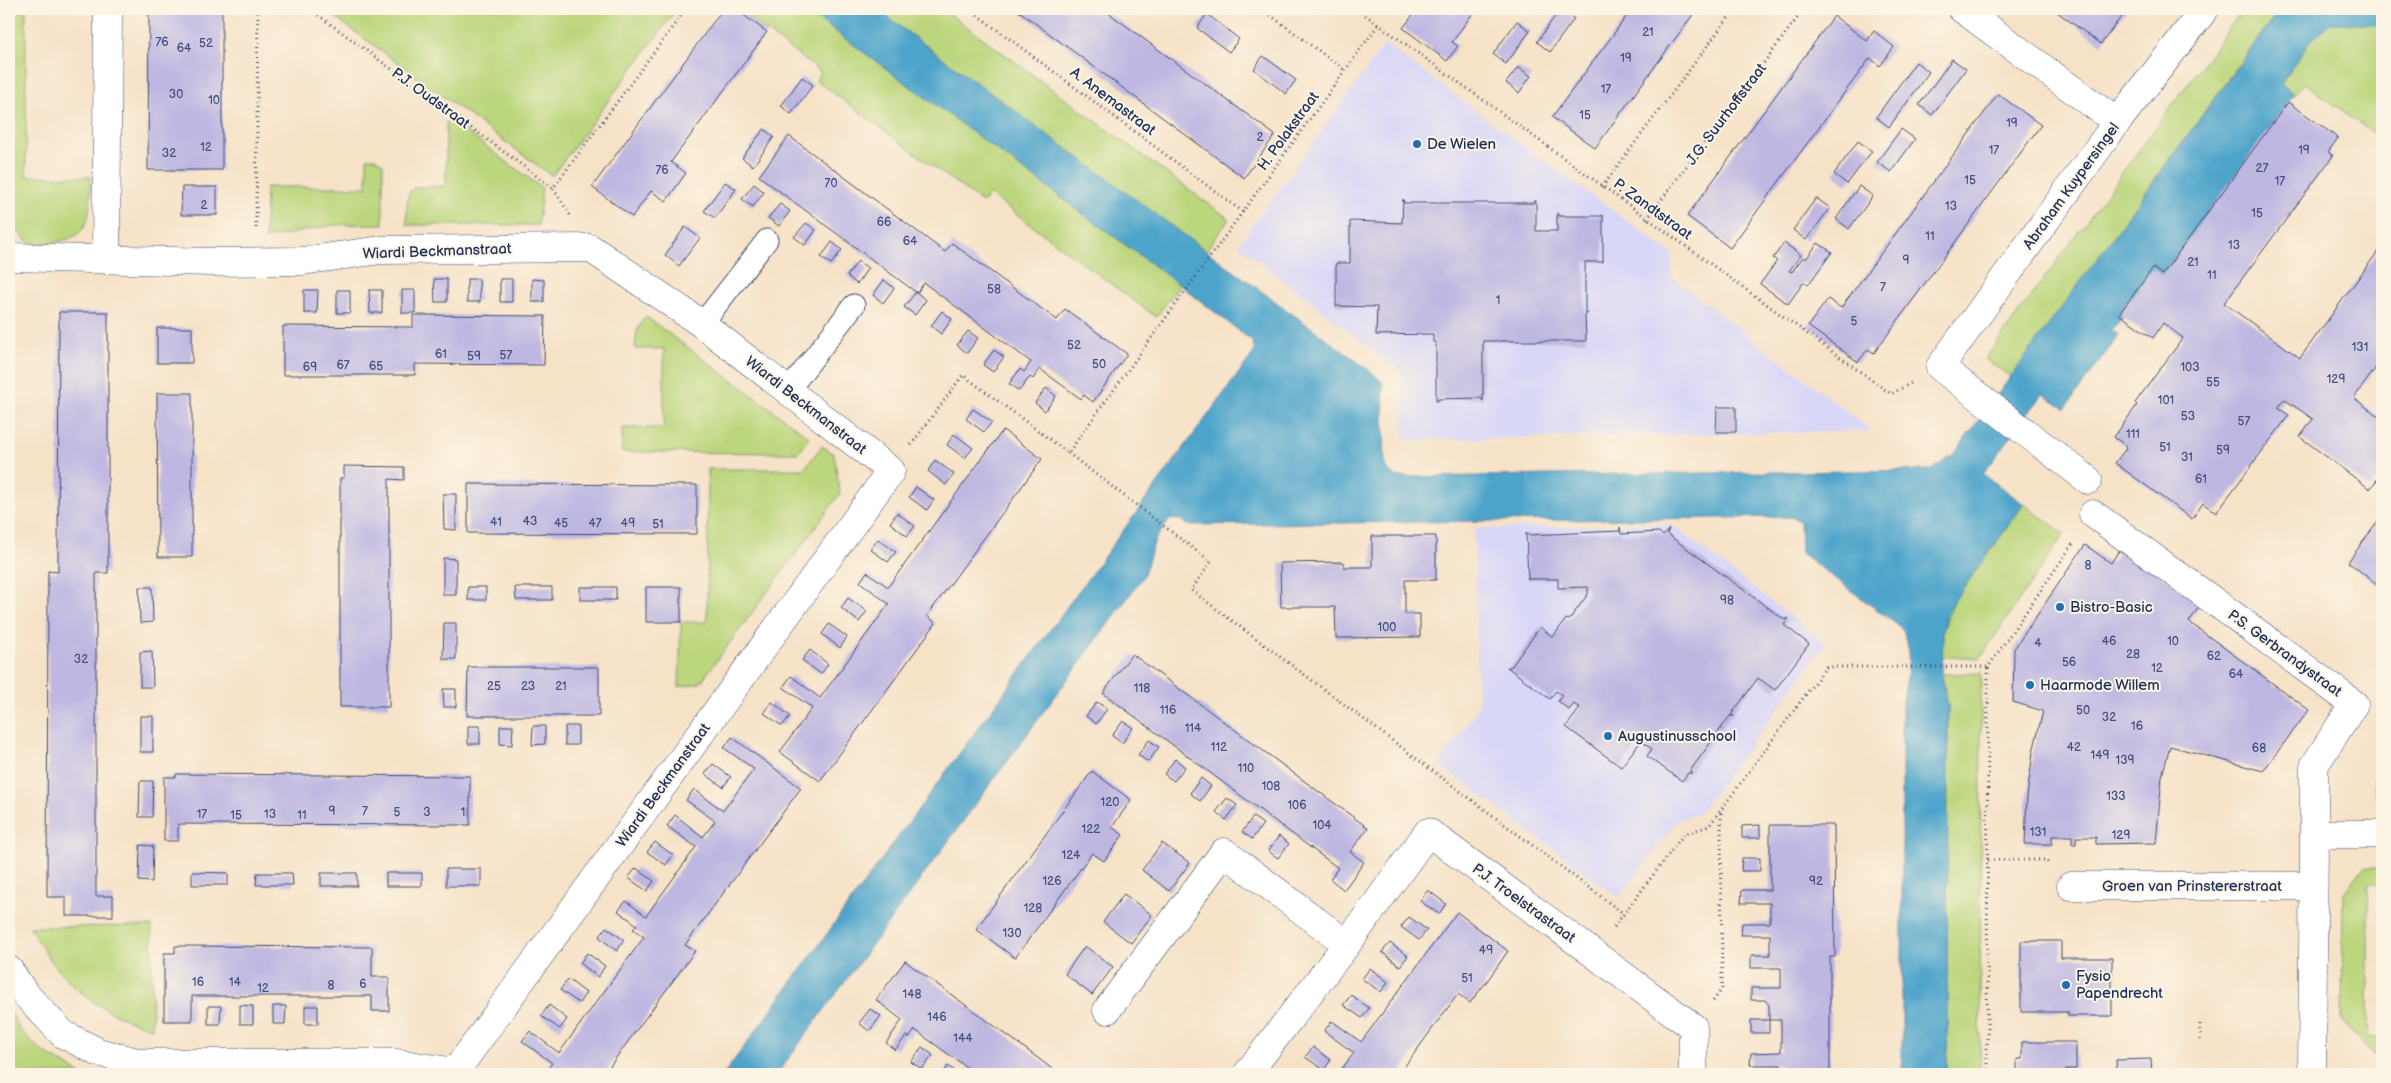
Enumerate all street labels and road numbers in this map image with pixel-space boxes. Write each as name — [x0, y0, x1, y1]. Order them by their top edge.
street label: J.G. Suurhoffstraat — [1682, 59, 1771, 169]
street label: A. Anemastraat — [1066, 63, 1160, 140]
street label: P.J. Oudstraat — [388, 64, 474, 133]
street label: H. Polakstraat — [1253, 88, 1324, 175]
street label: Abraham Kuypersingel — [2019, 119, 2124, 253]
street label: P. Zandtstraat — [1610, 174, 1696, 245]
street label: Wiardi Beckmanstraat — [362, 239, 512, 264]
street label: Wiardi Beckmanstraat — [741, 352, 870, 459]
street label: P.S. Gerbrandystraat — [2224, 606, 2346, 701]
street label: Wiardi Beckmanstraat — [612, 719, 715, 851]
street label: P.J. Troelstrastraat — [1468, 860, 1579, 948]
street label: Groen van Prinstererstraat — [2102, 877, 2282, 896]

